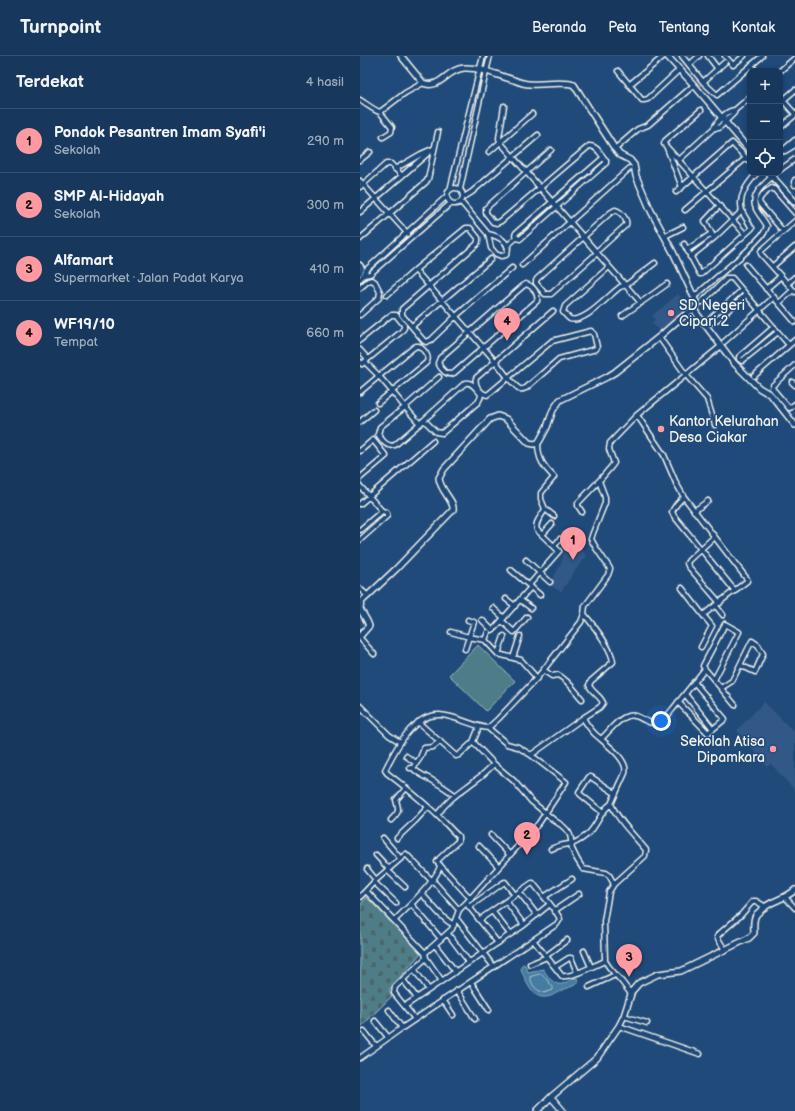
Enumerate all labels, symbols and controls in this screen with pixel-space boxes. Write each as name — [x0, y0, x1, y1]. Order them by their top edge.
text: Turnpoint — [20, 16, 101, 39]
text: Beranda — [532, 19, 586, 36]
text: Peta — [608, 19, 637, 36]
text: Tentang — [659, 19, 710, 36]
text: Kontak — [732, 19, 775, 36]
map controls — [747, 68, 783, 176]
button: + — [747, 68, 783, 104]
text: Terdekat — [16, 72, 84, 92]
text: 4 hasil — [306, 74, 344, 90]
button: − — [747, 104, 783, 140]
text: Pondok Pesantren Imam Syafi'i — [54, 123, 266, 142]
text: 1 — [26, 133, 32, 149]
text: 290 m — [307, 133, 344, 149]
button: locate — [747, 140, 783, 176]
text: Sekolah — [54, 142, 100, 158]
text: SMP Al-Hidayah — [54, 187, 164, 206]
text: 2 — [25, 197, 33, 213]
text: 300 m — [306, 197, 344, 213]
text: Sekolah — [54, 206, 100, 222]
text: Alfamart — [54, 251, 113, 270]
text: 3 — [25, 261, 33, 277]
text: 410 m — [309, 261, 344, 277]
text: Supermarket · Jalan Padat Karya — [54, 270, 244, 286]
place label: SD Negeri Cipari 2 — [679, 297, 745, 330]
pin: 4 — [494, 308, 520, 341]
marker: SD Negeri Cipari 2 — [666, 308, 676, 318]
text: WF19/10 — [54, 315, 115, 334]
text: 4 — [25, 325, 33, 341]
text: 660 m — [306, 325, 344, 341]
text: Tempat — [54, 334, 98, 350]
place label: Kantor Kelurahan Desa Ciakar — [669, 413, 779, 446]
marker: Kantor Kelurahan Desa Ciakar — [656, 424, 666, 434]
pin: 1 — [560, 527, 586, 560]
your location — [651, 711, 671, 731]
place label: Sekolah Atisa Dipamkara — [680, 733, 765, 766]
marker: Sekolah Atisa Dipamkara — [768, 744, 778, 754]
pin: 2 — [514, 822, 540, 855]
pin: 3 — [616, 944, 642, 977]

